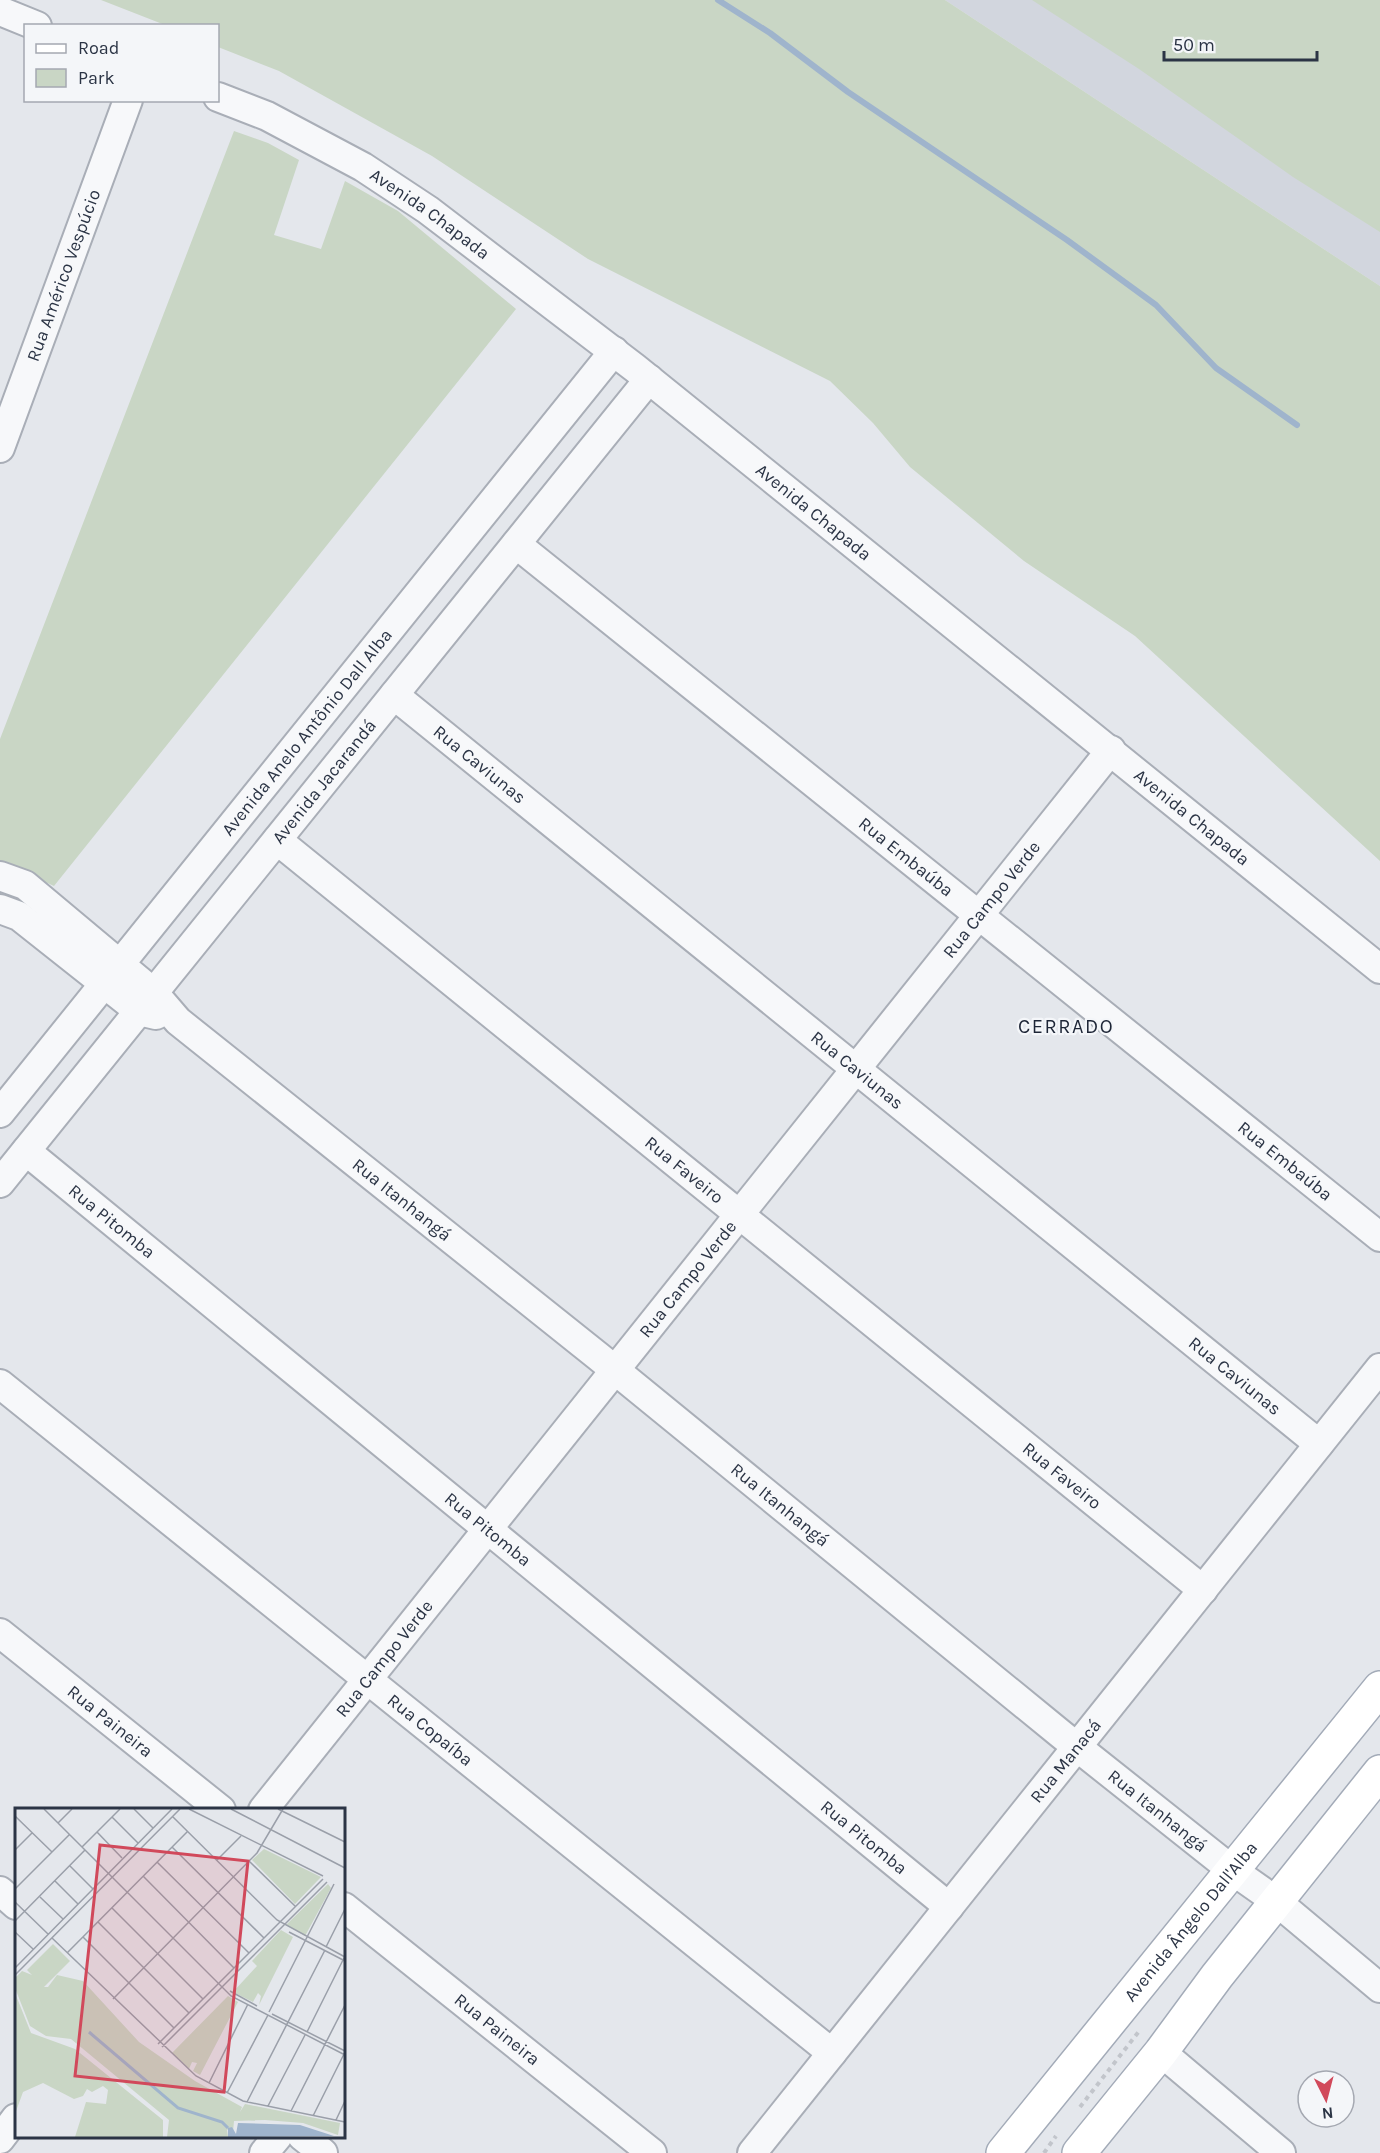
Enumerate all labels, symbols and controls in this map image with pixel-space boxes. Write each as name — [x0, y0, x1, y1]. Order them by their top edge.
legend — [24, 24, 219, 102]
scale bar — [1164, 24, 1317, 62]
text: 50 m — [1173, 34, 1215, 56]
text: Road — [78, 37, 119, 59]
text: Park — [78, 67, 115, 89]
street label: Avenida Chapada — [366, 164, 494, 264]
street label: Rua Américo Vespúcio — [22, 186, 105, 365]
street label: Avenida Chapada — [751, 459, 876, 565]
street label: Avenida Anelo Antônio Dall Alba — [217, 624, 397, 840]
street label: Avenida Jacarandá — [267, 715, 381, 848]
street label: Rua Caviunas — [429, 720, 530, 808]
street label: Avenida Chapada — [1130, 764, 1254, 870]
street label: Rua Embaúba — [854, 812, 958, 901]
street label: Rua Campo Verde — [938, 836, 1045, 963]
district label: CERRADO — [1018, 1015, 1114, 1038]
street label: Rua Caviunas — [806, 1026, 908, 1114]
street label: Rua Embaúba — [1233, 1116, 1337, 1206]
street label: Rua Faveiro — [640, 1131, 728, 1208]
street label: Rua Itanhangá — [348, 1153, 456, 1246]
street label: Rua Pitomba — [64, 1179, 160, 1263]
street label: Rua Campo Verde — [634, 1216, 741, 1342]
street label: Rua Caviunas — [1184, 1332, 1286, 1420]
street label: Rua Faveiro — [1018, 1437, 1106, 1514]
street label: Rua Itanhangá — [726, 1458, 834, 1551]
street label: Rua Pitomba — [440, 1487, 536, 1571]
street label: Rua Campo Verde — [331, 1595, 438, 1722]
street label: Rua Paineira — [63, 1680, 157, 1762]
street label: Rua Copaíba — [383, 1689, 477, 1771]
street label: Rua Manacá — [1025, 1715, 1106, 1807]
street label: Rua Itanhangá — [1103, 1765, 1212, 1857]
street label: Rua Pitomba — [816, 1795, 912, 1879]
inset map — [15, 1808, 345, 2138]
street label: Avenida Ângelo Dall'Alba — [1119, 1837, 1262, 2006]
street label: Rua Paineira — [450, 1988, 544, 2070]
north arrow — [1296, 2069, 1356, 2129]
text: N — [1321, 2103, 1334, 2123]

